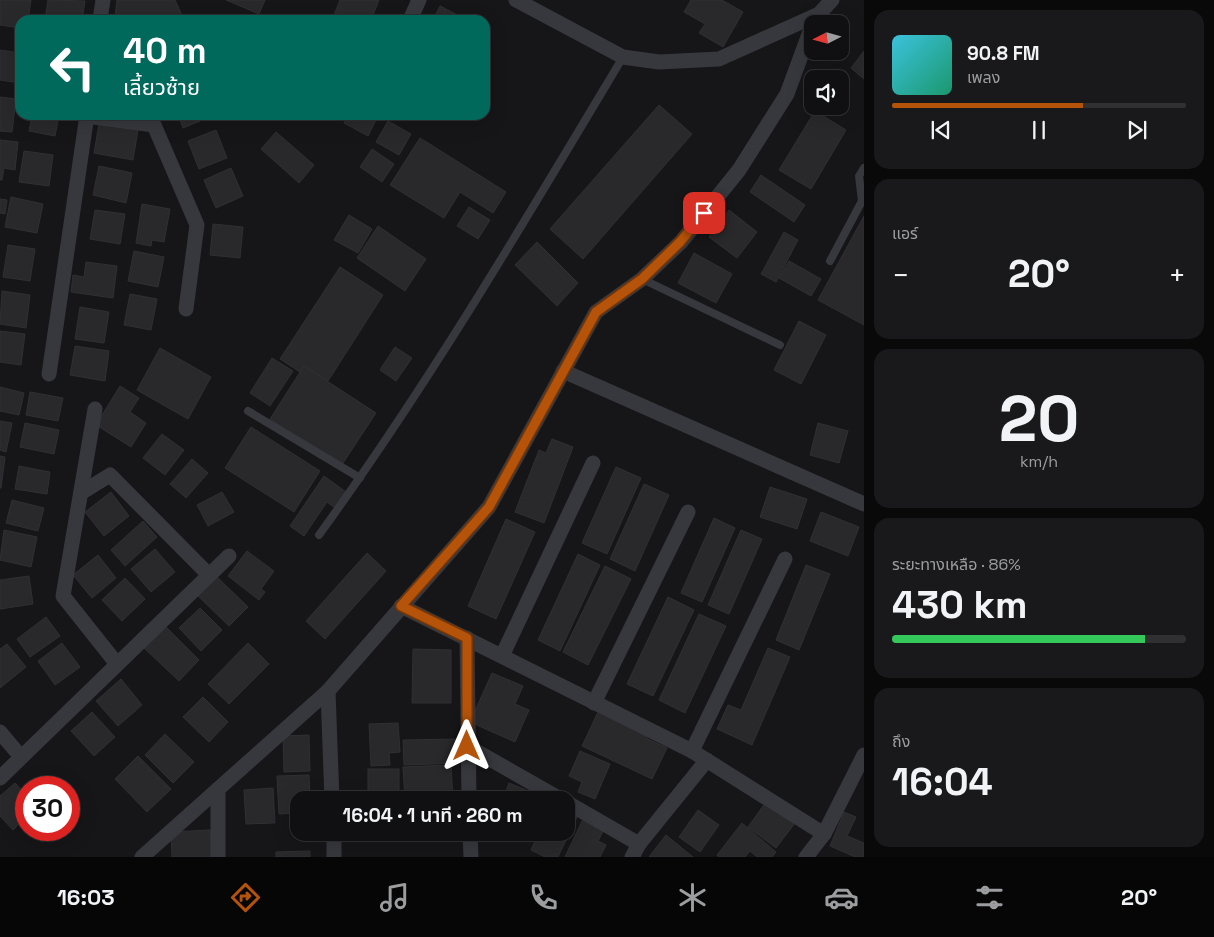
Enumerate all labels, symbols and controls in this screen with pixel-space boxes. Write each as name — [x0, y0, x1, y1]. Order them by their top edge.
north arrow — [804, 15, 849, 60]
map controls — [804, 15, 849, 115]
text: 40 m — [123, 29, 207, 73]
icon: left — [40, 35, 105, 100]
text: 90.8 FM — [967, 41, 1040, 66]
text: เพลง — [967, 67, 1000, 88]
button: sound — [804, 70, 849, 115]
text: เลี้ยวซ้าย — [123, 73, 200, 101]
icon: previous — [927, 116, 955, 144]
icon: pause — [1025, 116, 1053, 144]
icon: next — [1123, 116, 1151, 144]
pin — [683, 192, 725, 234]
icon: arrive — [690, 199, 718, 227]
text: แอร์ — [892, 223, 918, 244]
text: 20° — [1008, 250, 1070, 298]
text: − — [892, 257, 909, 293]
text: + — [1169, 257, 1186, 293]
text: 20 — [999, 377, 1079, 460]
text: km/h — [1020, 451, 1058, 472]
text: ระยะทางเหลือ · 86% — [892, 554, 1021, 575]
text: 430 km — [892, 581, 1027, 629]
position arrow — [440, 719, 492, 771]
text: ถึง — [892, 731, 910, 752]
text: 16:04 — [892, 758, 993, 806]
speed limit sign: 30 — [15, 776, 80, 841]
text: 16:04 · 1 นาที · 260 m — [343, 803, 522, 828]
icon: directions — [228, 880, 263, 915]
icon: music — [377, 880, 412, 915]
icon: phone — [526, 880, 561, 915]
icon: climate — [675, 880, 710, 915]
icon: car — [824, 880, 859, 915]
icon: filters — [972, 880, 1007, 915]
text: 16:03 — [57, 883, 115, 911]
text: 20° — [1121, 883, 1157, 911]

